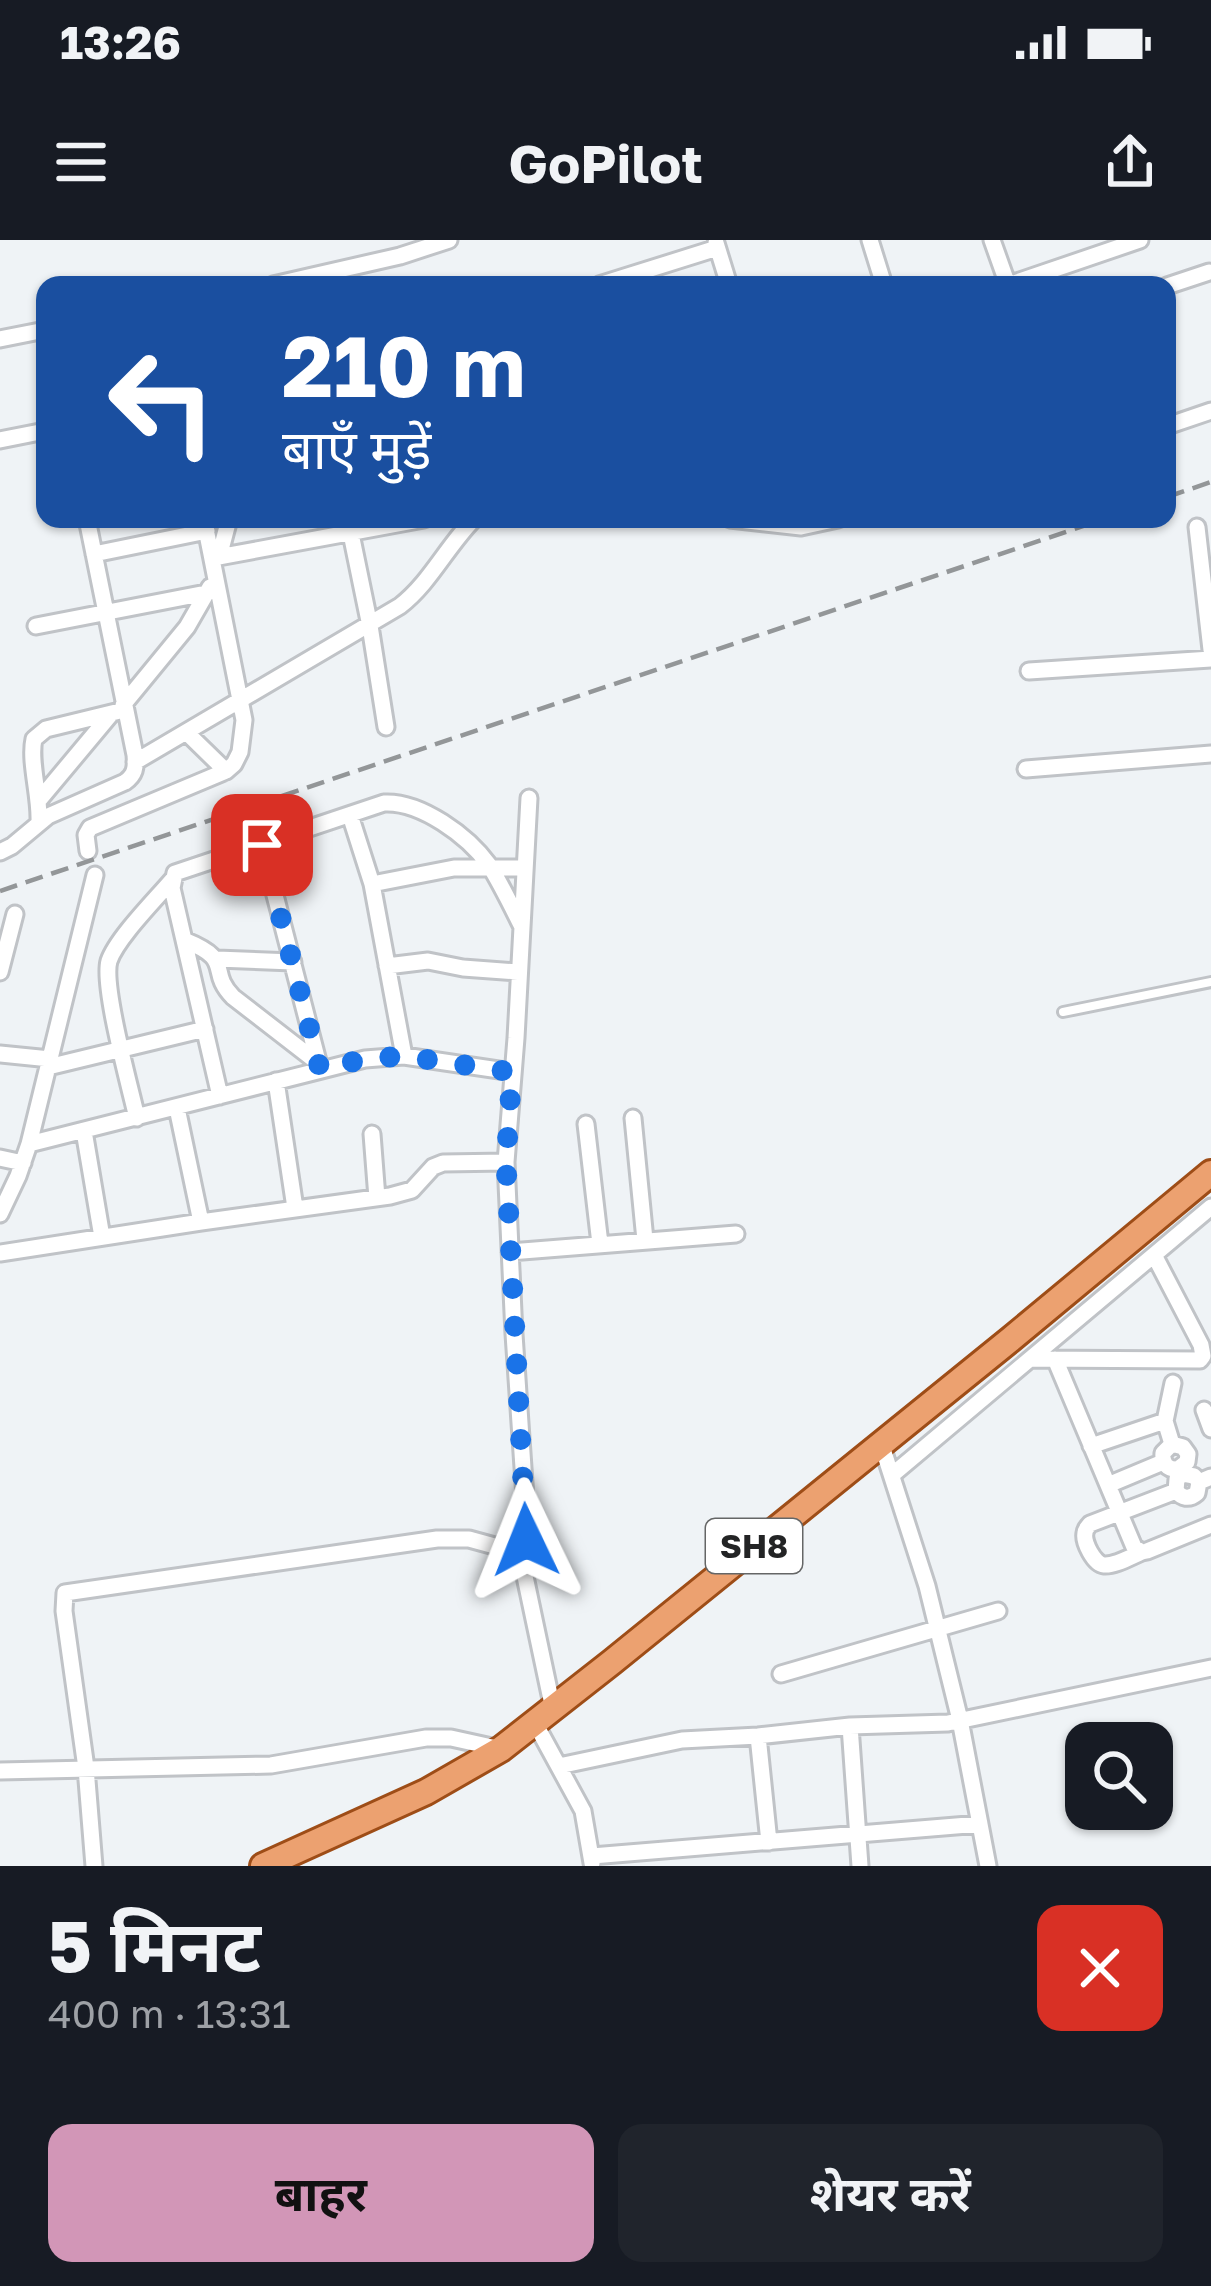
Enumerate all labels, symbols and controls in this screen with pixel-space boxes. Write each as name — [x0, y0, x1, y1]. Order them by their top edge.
text: 13:26 — [60, 15, 181, 69]
icon: menu — [48, 129, 114, 195]
icon: share — [1097, 129, 1163, 195]
text: GoPilot — [508, 130, 703, 195]
text: 210 m — [282, 315, 526, 415]
icon: left — [84, 324, 240, 480]
text: बाएँ मुड़ें — [282, 416, 431, 481]
pin — [211, 794, 313, 896]
icon: arrive — [229, 812, 295, 878]
position arrow — [463, 1477, 589, 1603]
road number: SH8 — [706, 1519, 802, 1573]
map controls — [1065, 1722, 1173, 1830]
button: search — [1065, 1722, 1173, 1830]
text: 5 मिनट — [48, 1901, 261, 1988]
button: close — [1037, 1905, 1163, 2031]
text: 400 m · 13:31 — [48, 1990, 291, 2037]
button: बाहर — [48, 2124, 594, 2262]
button: शेयर करें — [618, 2124, 1163, 2262]

